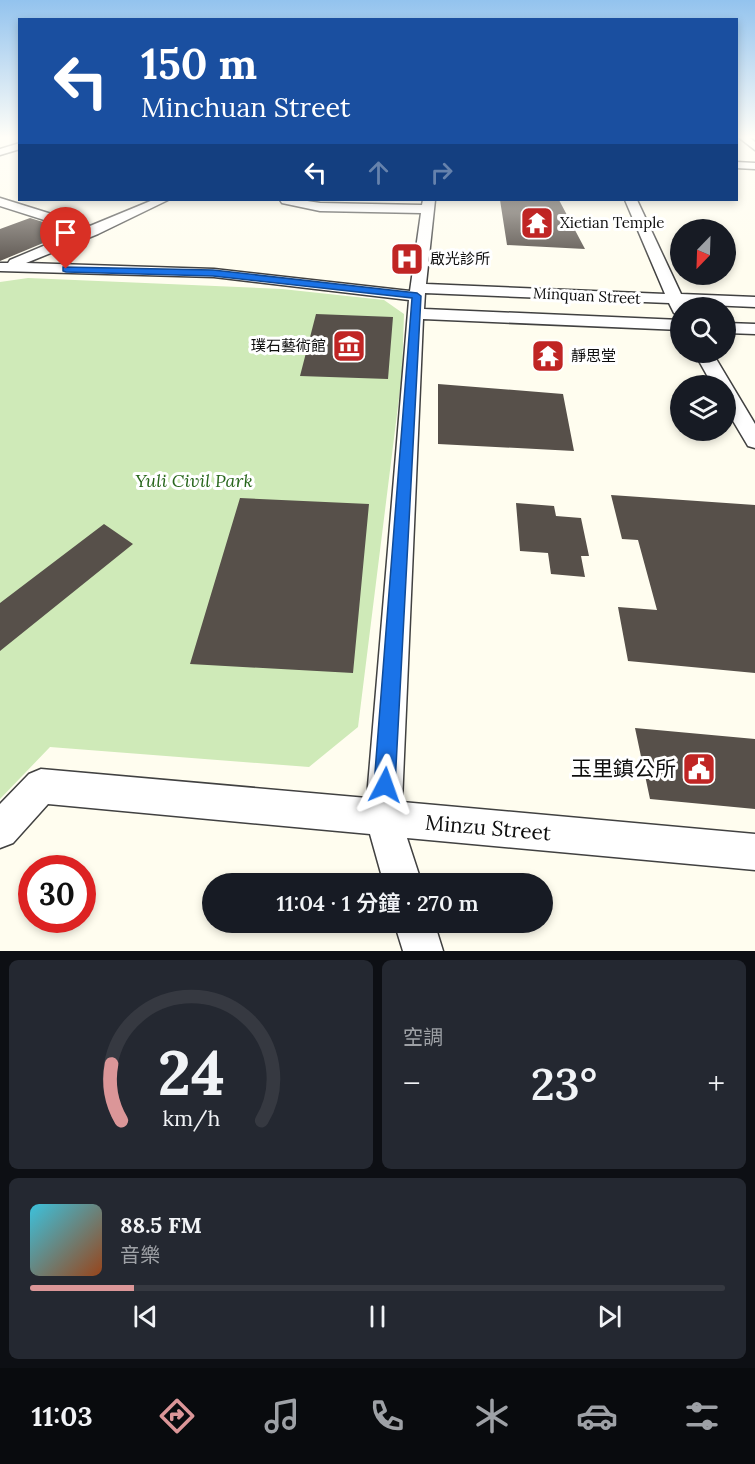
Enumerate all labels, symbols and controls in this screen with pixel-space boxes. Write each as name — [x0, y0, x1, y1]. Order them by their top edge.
text: 150 m — [141, 37, 257, 91]
icon: left — [42, 42, 120, 120]
text: Minchuan Street — [141, 90, 350, 124]
icon: left — [299, 156, 332, 189]
icon: ahead — [362, 156, 395, 189]
icon: right — [425, 156, 458, 189]
temple icon: Xietian Temple — [519, 205, 555, 241]
pin — [40, 207, 91, 269]
place label: Xietian Temple — [560, 213, 664, 232]
icon: arrive — [49, 216, 82, 249]
north arrow — [670, 219, 736, 285]
map controls — [670, 219, 736, 441]
hospital icon: 啟光診所 — [389, 241, 425, 277]
place label: 啟光診所 — [430, 249, 490, 268]
street label: Minquan Street — [533, 283, 642, 308]
button: search — [670, 297, 736, 363]
museum icon: 璞石藝術館 — [331, 328, 367, 364]
place label: 璞石藝術館 — [251, 336, 326, 355]
temple icon: 靜思堂 — [530, 338, 566, 374]
place label: 靜思堂 — [571, 346, 616, 365]
button: layers — [670, 375, 736, 441]
park label: Yuli Civil Park — [135, 469, 253, 492]
public building icon: 玉里鎮公所 — [681, 751, 717, 787]
position arrow — [353, 753, 417, 817]
place label: 玉里鎮公所 — [571, 755, 676, 782]
street label: Minzu Street — [424, 809, 553, 847]
speed limit sign: 30 — [18, 855, 96, 933]
text: 11:04 · 1 分鐘 · 270 m — [276, 889, 479, 917]
text: 空調 — [403, 1024, 443, 1049]
text: 24 — [157, 1032, 225, 1112]
text: 23° — [531, 1055, 597, 1112]
text: − — [403, 1062, 421, 1104]
text: + — [707, 1062, 725, 1104]
text: km/h — [162, 1105, 220, 1133]
text: 88.5 FM — [120, 1211, 202, 1239]
text: 音樂 — [120, 1242, 160, 1267]
icon: previous — [129, 1300, 162, 1333]
icon: pause — [361, 1300, 394, 1333]
icon: next — [593, 1300, 626, 1333]
icon: directions — [156, 1395, 198, 1437]
icon: music — [261, 1395, 303, 1437]
icon: phone — [366, 1395, 408, 1437]
icon: climate — [471, 1395, 513, 1437]
icon: car — [576, 1395, 618, 1437]
icon: filters — [681, 1395, 723, 1437]
text: 11:03 — [32, 1399, 93, 1433]

